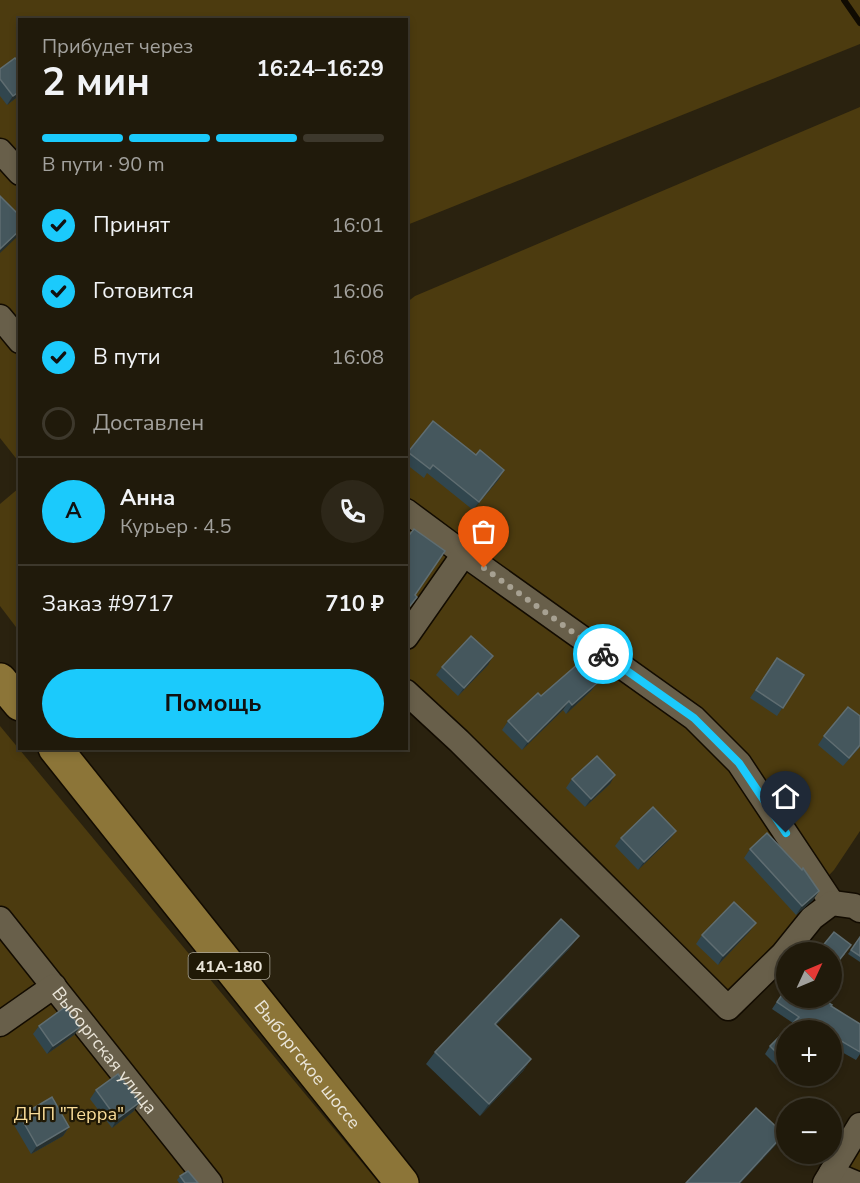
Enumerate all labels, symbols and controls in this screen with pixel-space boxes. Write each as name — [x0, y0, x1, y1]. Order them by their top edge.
text: Прибудет через — [42, 33, 193, 60]
text: 16:24–16:29 — [256, 54, 384, 84]
text: 2 мин — [42, 56, 150, 109]
text: В пути · 90 m — [42, 151, 165, 178]
icon: check — [42, 209, 75, 242]
text: Принят — [93, 210, 170, 240]
text: 16:01 — [331, 212, 384, 239]
icon: check — [42, 275, 75, 308]
text: Готовится — [93, 276, 194, 306]
text: 16:06 — [331, 278, 384, 305]
icon: check — [42, 341, 75, 374]
text: В пути — [93, 342, 161, 372]
text: 16:08 — [331, 344, 384, 371]
text: Доставлен — [93, 408, 204, 438]
button: phone — [321, 480, 384, 543]
text: Анна — [120, 483, 175, 513]
text: А — [65, 496, 82, 526]
pin — [458, 506, 509, 568]
text: Курьер · 4.5 — [120, 513, 232, 540]
icon: bag — [467, 515, 500, 548]
text: Заказ #9717 — [42, 589, 174, 619]
text: 710 ₽ — [325, 589, 384, 619]
courier — [573, 624, 633, 684]
icon: bike — [587, 638, 620, 671]
button: Помощь — [42, 669, 384, 738]
pin — [760, 771, 811, 833]
icon: home — [769, 780, 802, 813]
north arrow — [776, 942, 842, 1008]
map controls — [776, 942, 842, 1164]
road number: 41А-180 — [188, 953, 270, 979]
street label: Выборгская улица — [46, 982, 163, 1119]
street label: Выборгское шоссе — [249, 995, 366, 1134]
button: + — [776, 1020, 842, 1086]
button: − — [776, 1098, 842, 1164]
park label: ДНП "Терра" — [14, 1102, 124, 1126]

